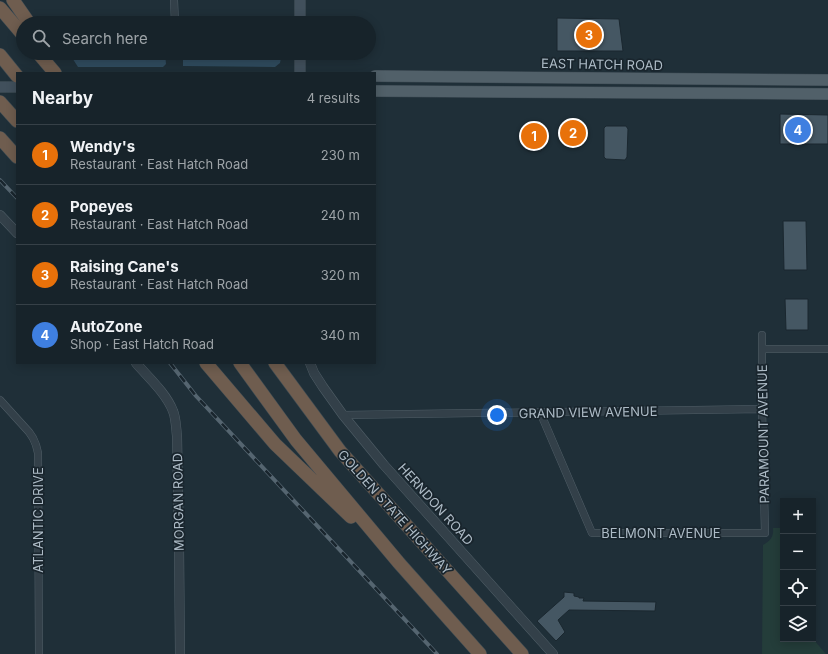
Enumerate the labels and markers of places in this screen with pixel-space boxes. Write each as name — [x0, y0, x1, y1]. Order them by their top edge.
pin: 3 — [576, 20, 602, 50]
pin: 4 — [785, 115, 811, 145]
pin: 2 — [560, 118, 586, 148]
pin: 1 — [521, 121, 547, 151]

